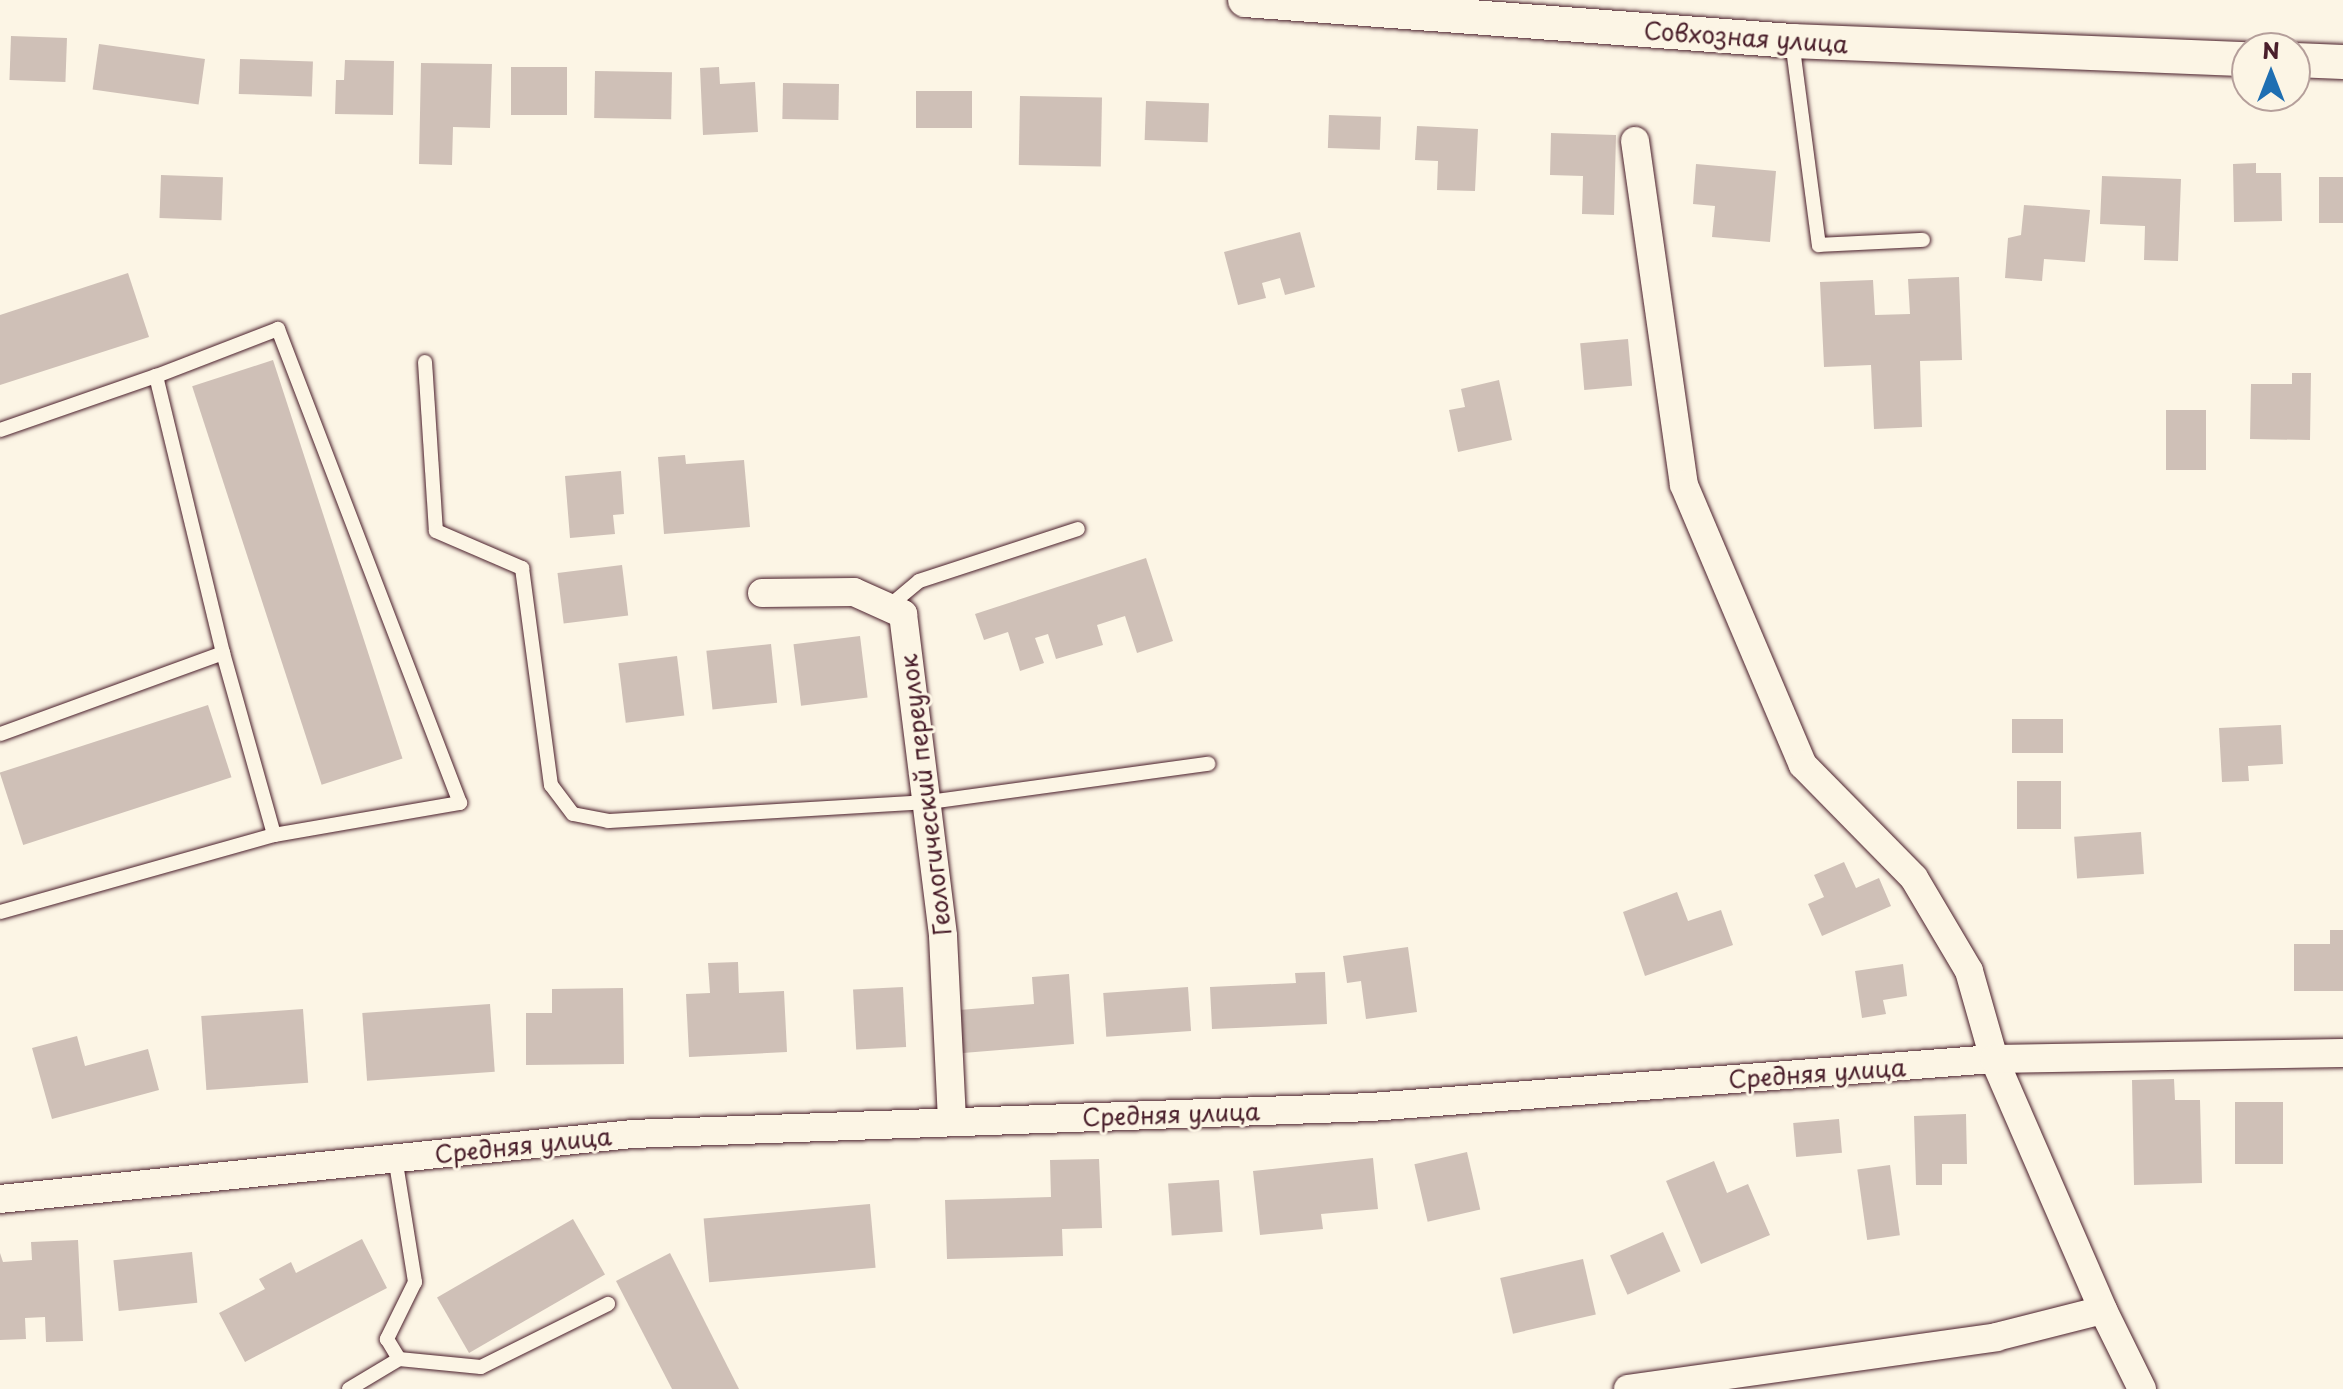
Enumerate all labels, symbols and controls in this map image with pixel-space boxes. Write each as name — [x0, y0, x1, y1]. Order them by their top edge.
street label: Совхозная улица — [1642, 15, 1850, 59]
north arrow — [2231, 32, 2311, 112]
text: N — [2262, 33, 2280, 66]
street label: Геологический переулок — [893, 653, 957, 937]
street label: Средняя улица — [1727, 1052, 1907, 1094]
street label: Средняя улица — [1081, 1096, 1261, 1132]
street label: Средняя улица — [433, 1121, 613, 1169]

